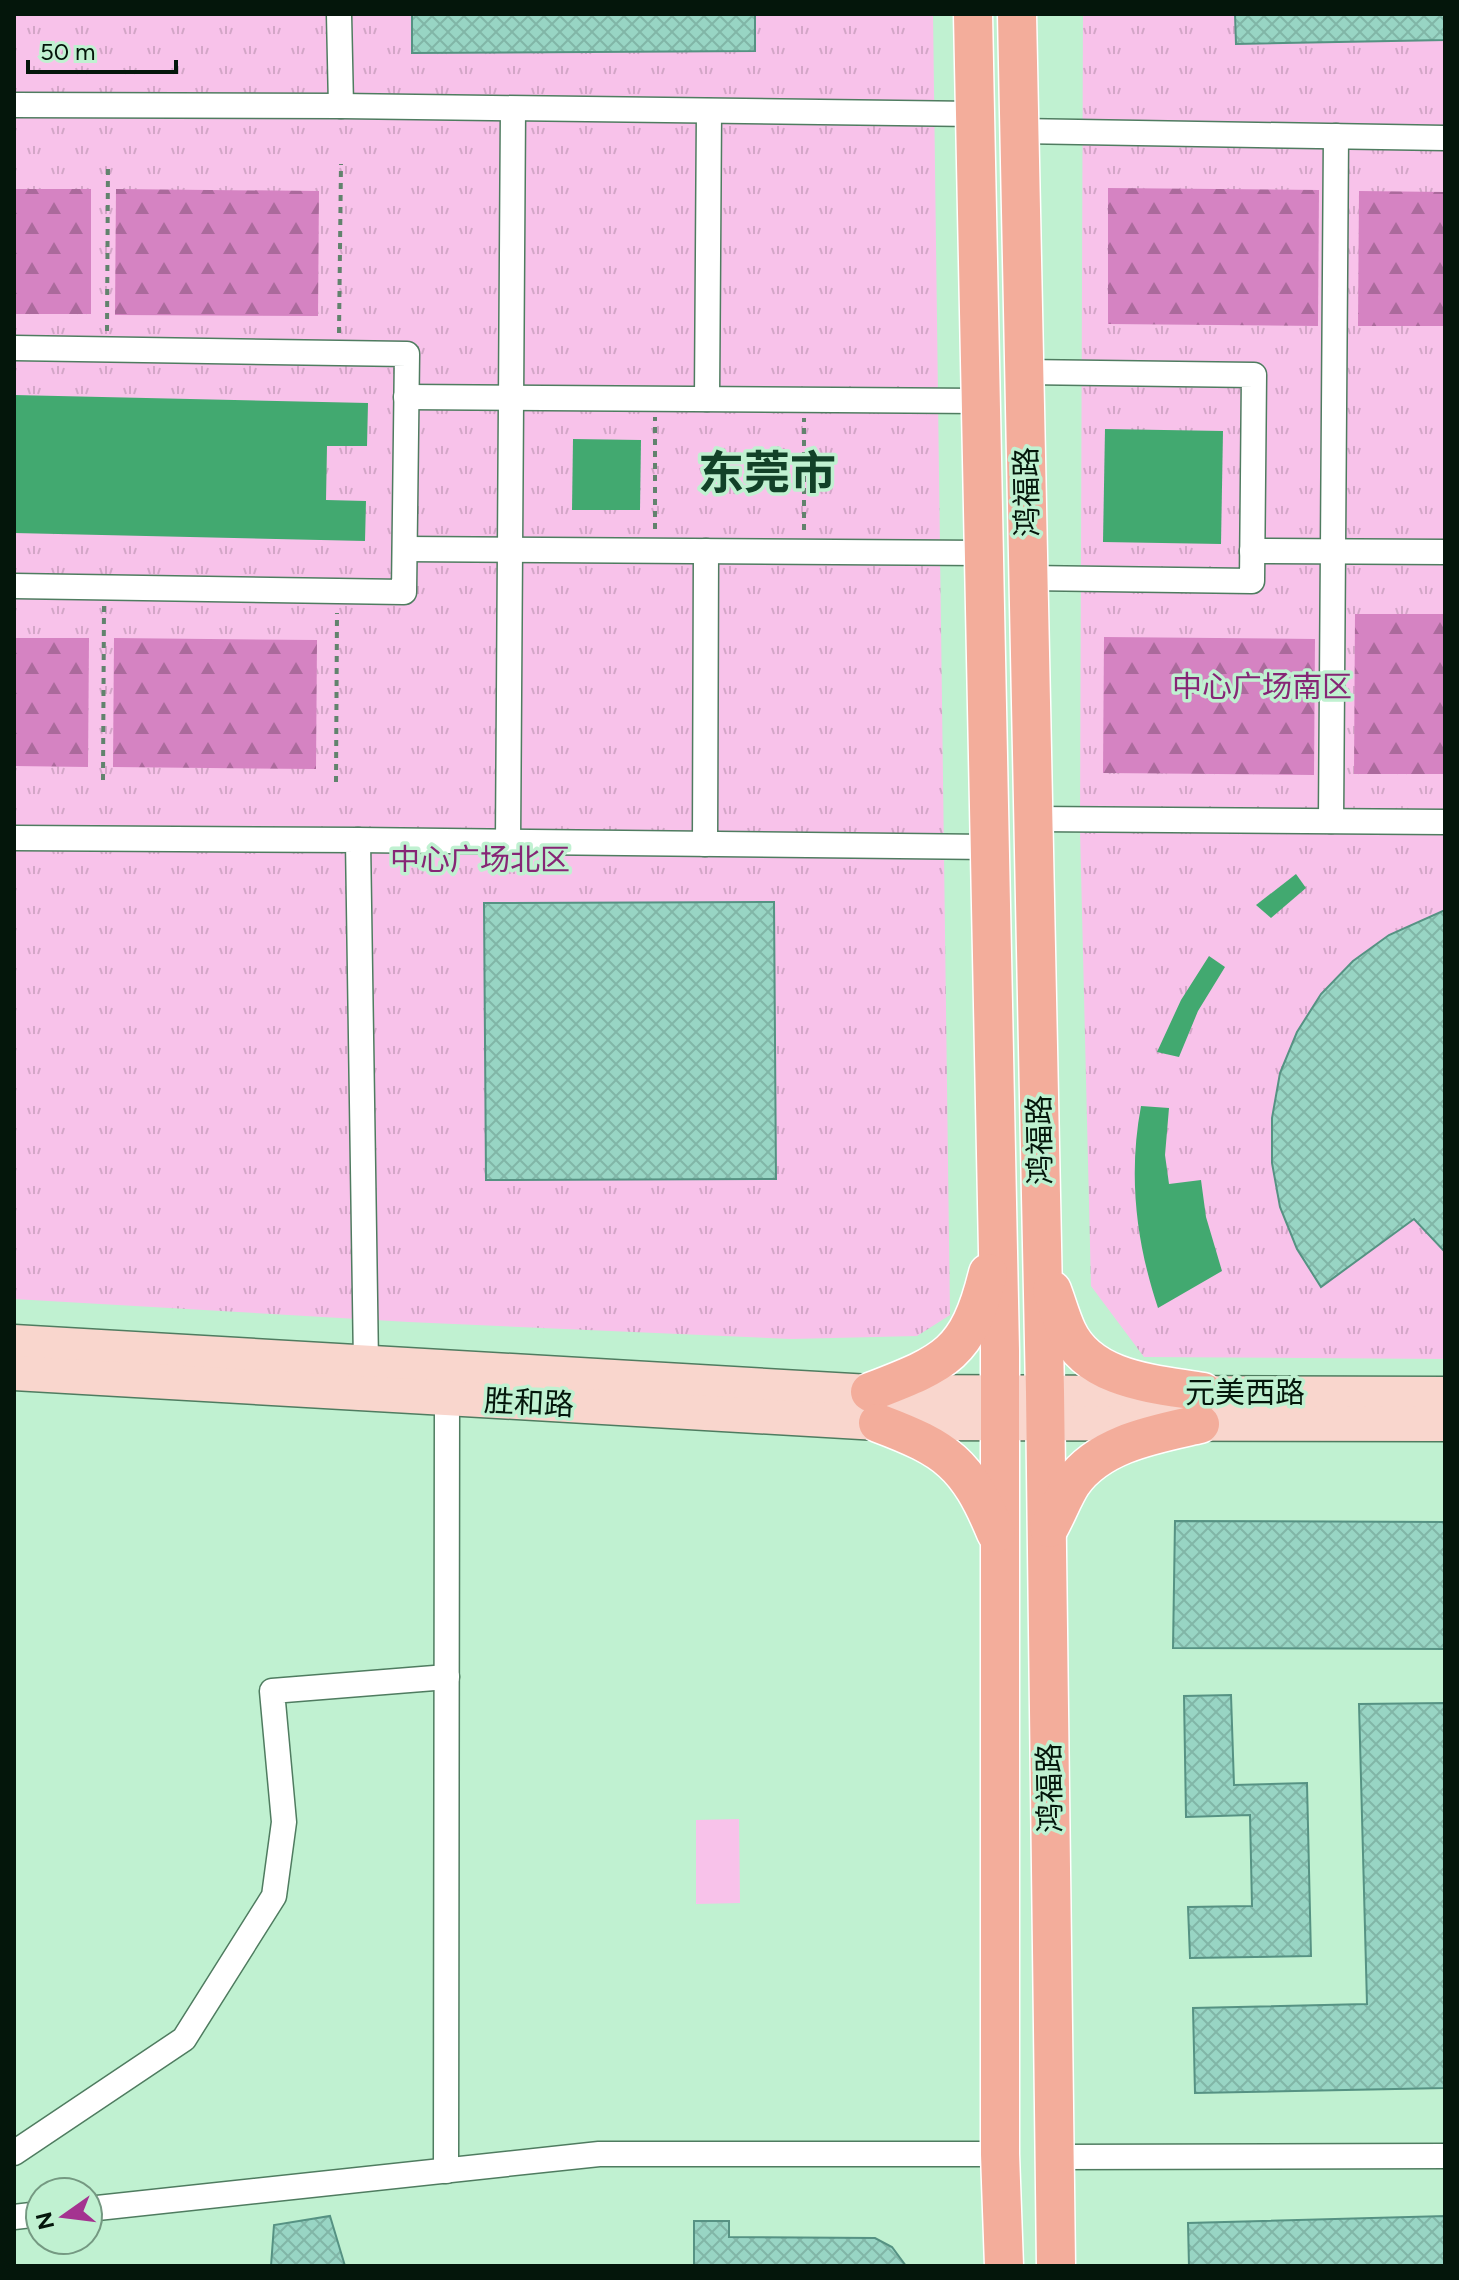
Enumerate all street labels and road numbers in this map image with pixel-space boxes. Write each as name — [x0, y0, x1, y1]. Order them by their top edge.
street label: 鸿福路 — [1007, 447, 1046, 537]
street label: 鸿福路 — [1020, 1095, 1059, 1185]
street label: 元美西路 — [1185, 1374, 1305, 1411]
street label: 胜和路 — [483, 1382, 575, 1423]
street label: 鸿福路 — [1030, 1743, 1069, 1833]

